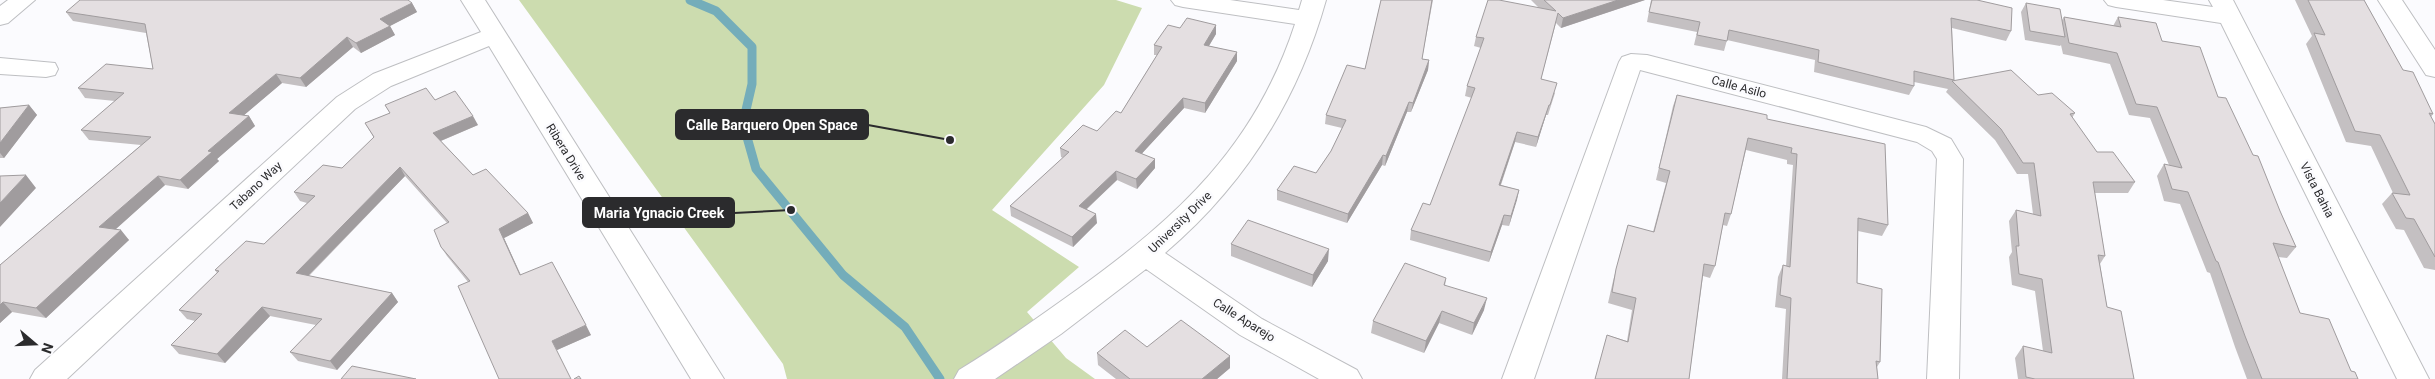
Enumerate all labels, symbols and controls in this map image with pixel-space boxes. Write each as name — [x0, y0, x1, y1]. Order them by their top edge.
street label: Calle Asilo — [1710, 73, 1768, 101]
callout: Calle Barquero Open Space — [676, 110, 868, 139]
text: Calle Barquero Open Space — [686, 117, 858, 133]
street label: Ribera Drive — [543, 121, 589, 183]
street label: Tabano Way — [227, 158, 285, 213]
street label: Vista Bahia — [2297, 160, 2337, 220]
street label: University Drive — [1146, 188, 1214, 256]
callout: Maria Ygnacio Creek — [583, 198, 734, 227]
text: Maria Ygnacio Creek — [594, 205, 725, 221]
street label: Calle Aparejo — [1210, 295, 1278, 345]
north arrow — [10, 319, 60, 369]
text: N — [38, 341, 56, 356]

